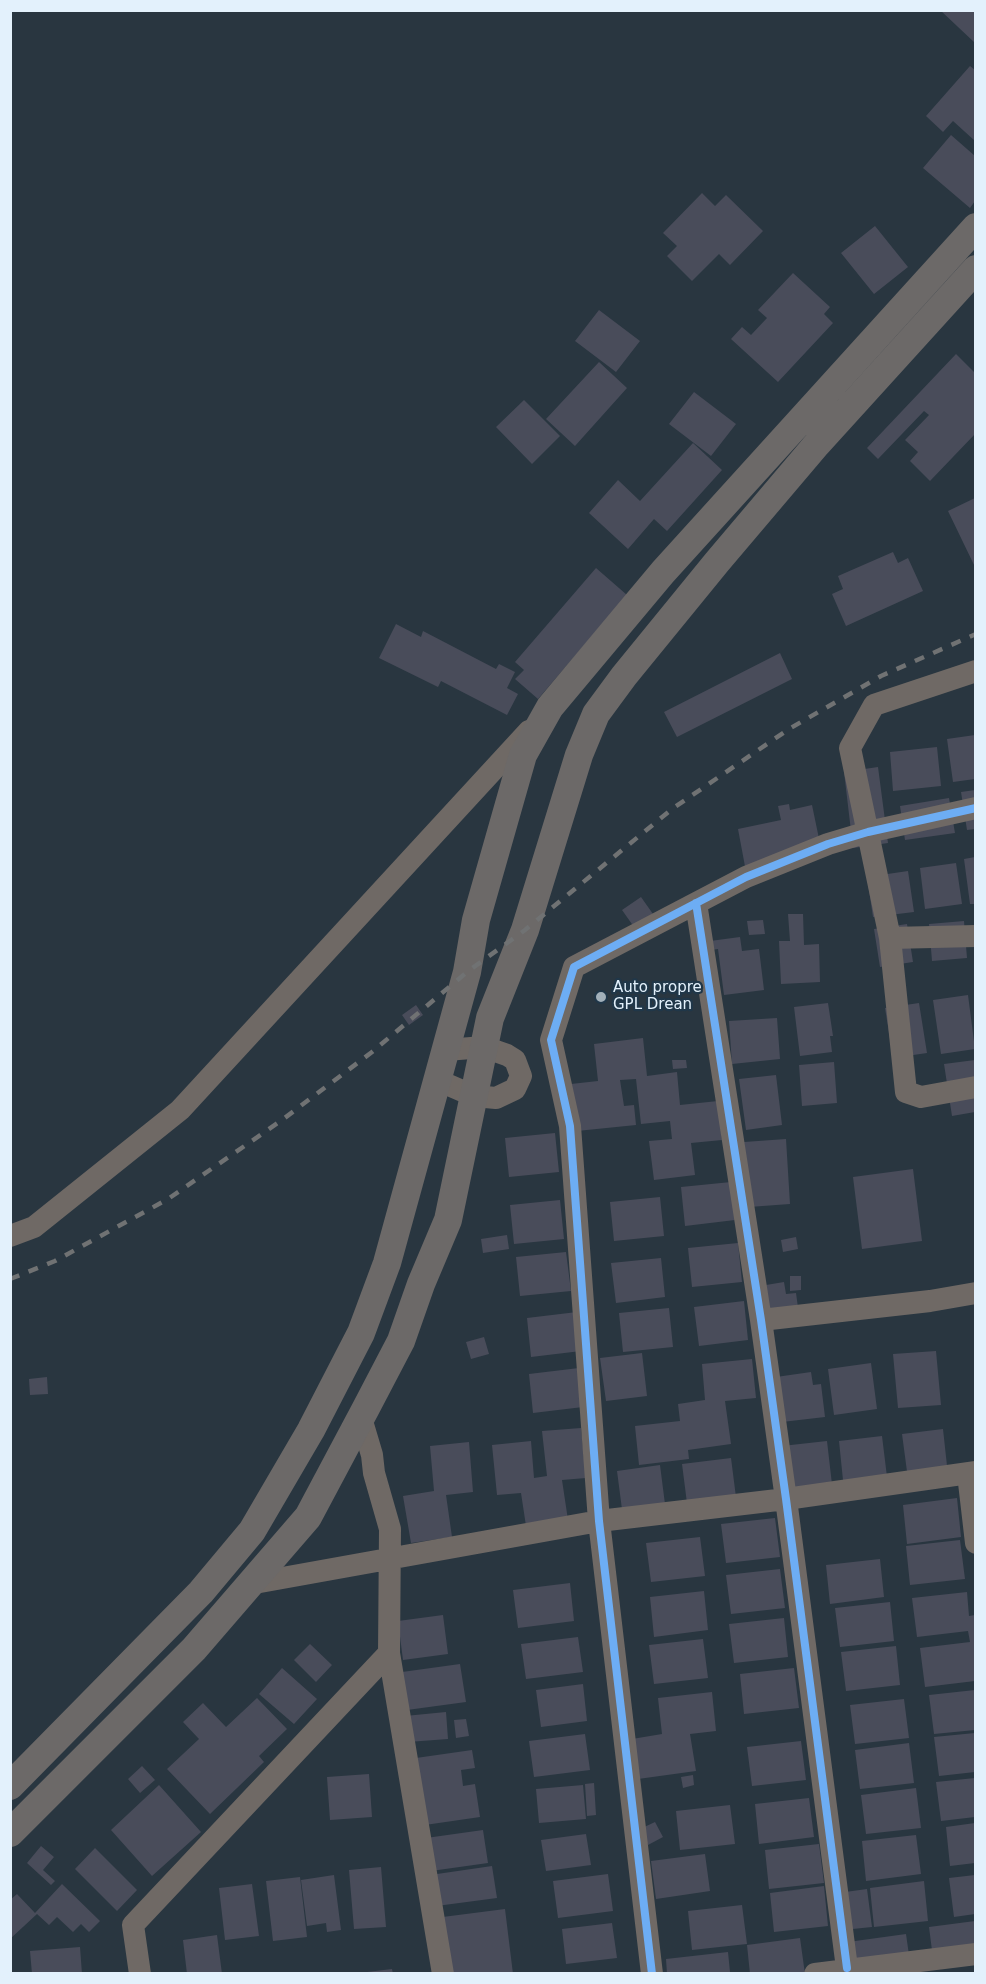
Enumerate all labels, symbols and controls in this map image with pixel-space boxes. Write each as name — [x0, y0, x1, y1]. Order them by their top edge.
place label: Auto propre GPL Drean — [613, 979, 702, 1014]
marker: Auto propre GPL Drean — [594, 990, 608, 1004]

